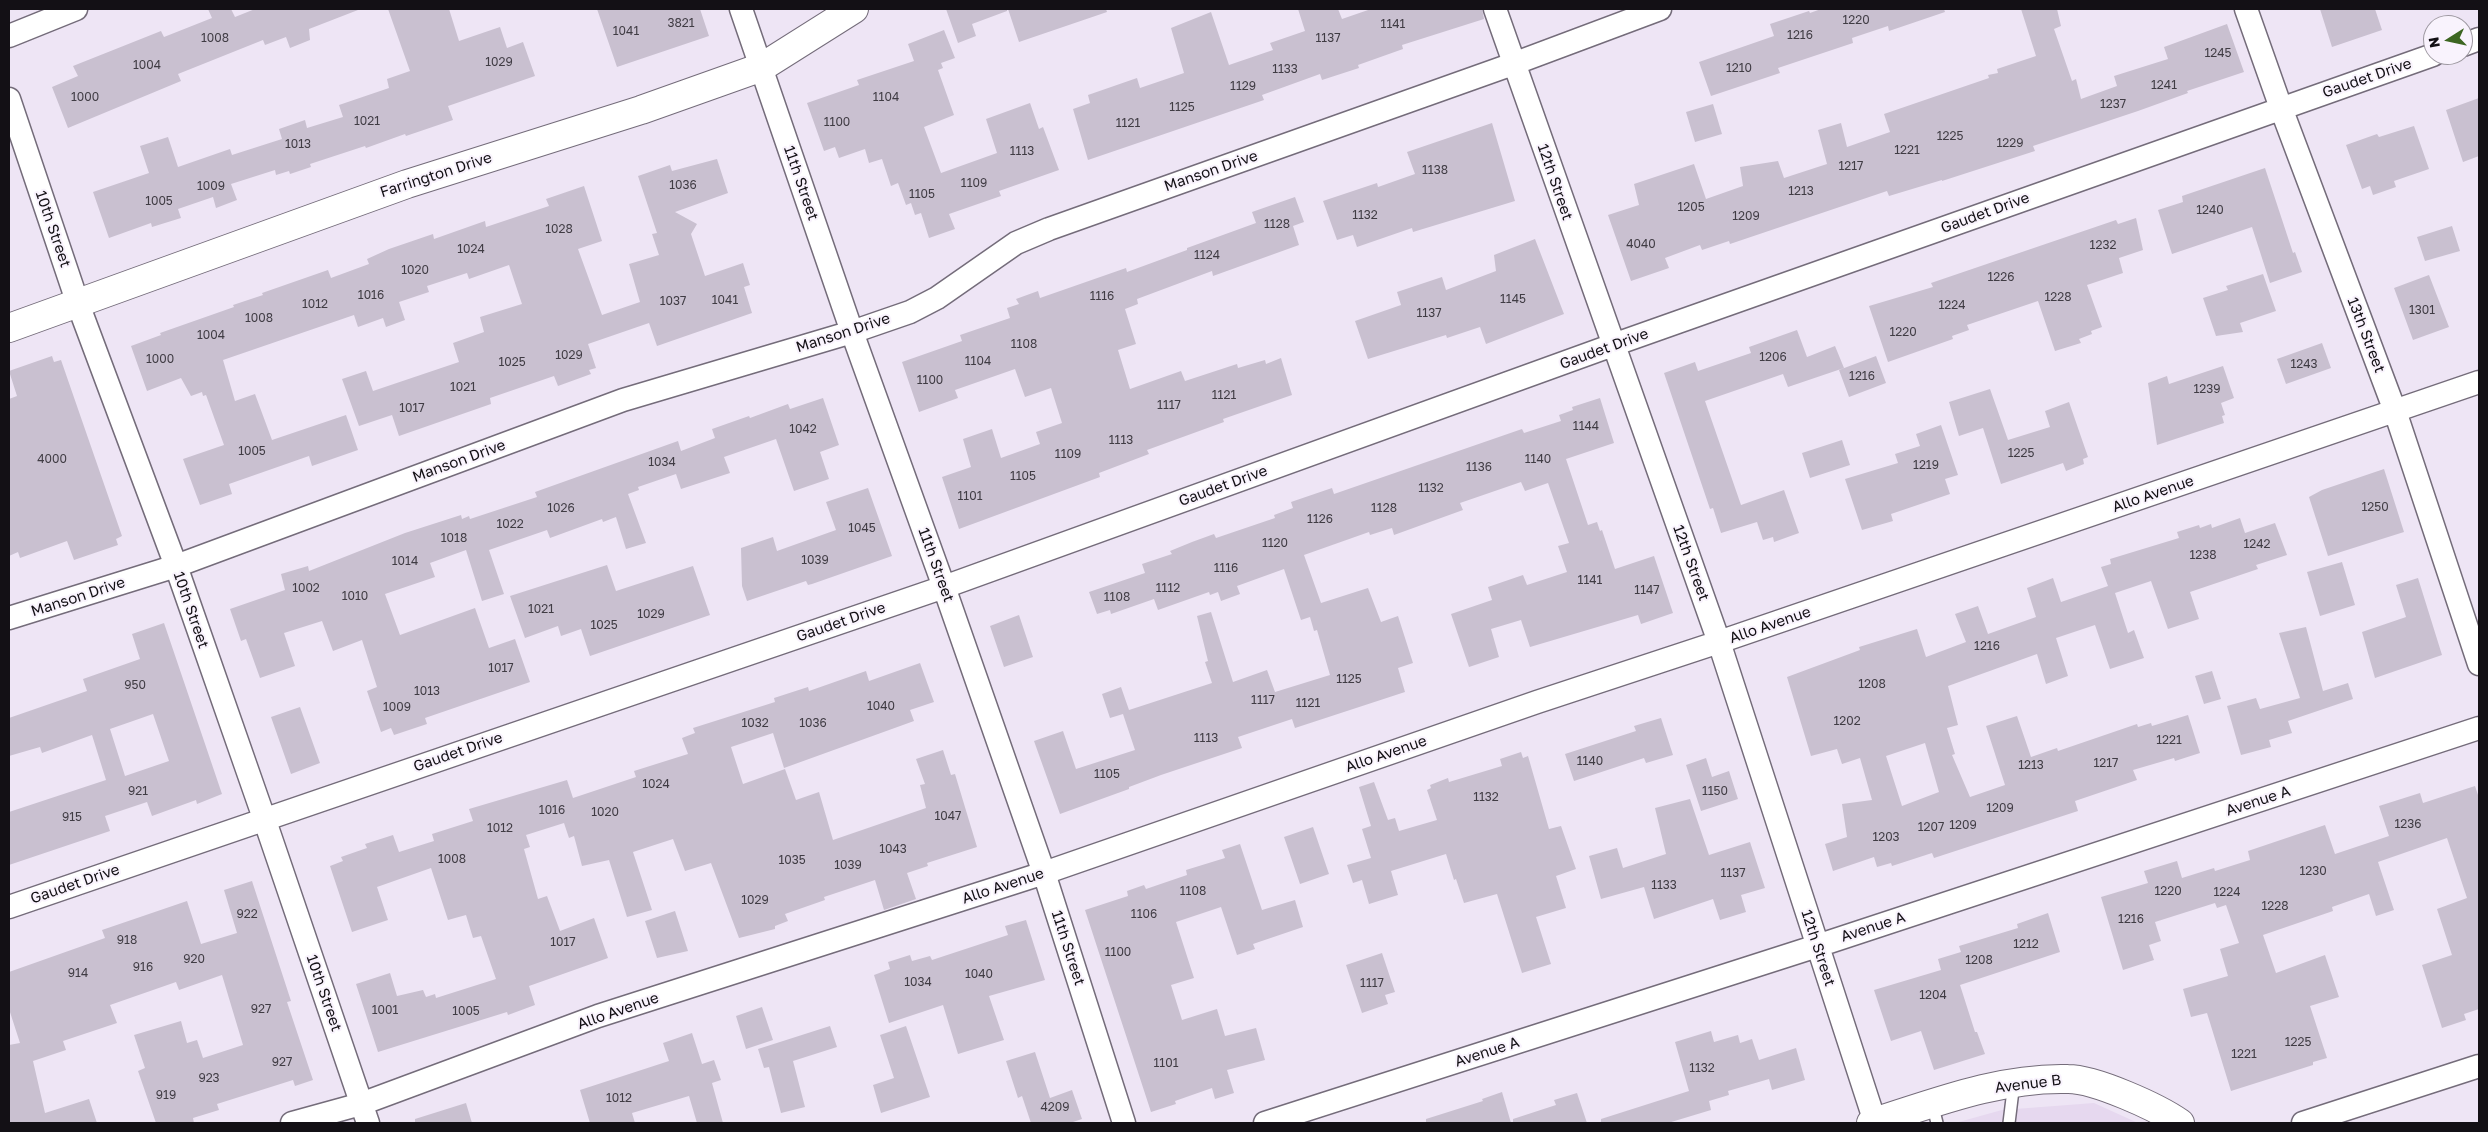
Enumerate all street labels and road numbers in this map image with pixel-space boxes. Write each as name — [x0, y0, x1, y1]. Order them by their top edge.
street label: Gaudet Drive — [2320, 54, 2414, 102]
street label: 12th Street — [1534, 142, 1576, 222]
street label: 11th Street — [780, 143, 822, 223]
street label: Manson Drive — [1162, 147, 1260, 195]
street label: Farrington Drive — [378, 148, 494, 202]
street label: 10th Street — [31, 188, 75, 270]
street label: Gaudet Drive — [1938, 189, 2032, 237]
street label: 13th Street — [2343, 295, 2389, 375]
street label: Manson Drive — [794, 309, 892, 357]
street label: Gaudet Drive — [1557, 325, 1651, 373]
street label: Manson Drive — [410, 436, 508, 486]
street label: Gaudet Drive — [1176, 462, 1270, 510]
street label: Allo Avenue — [2110, 472, 2196, 516]
street label: 12th Street — [1669, 523, 1713, 603]
street label: 11th Street — [914, 525, 958, 605]
street label: 10th Street — [169, 569, 213, 651]
street label: Manson Drive — [29, 573, 127, 621]
street label: Gaudet Drive — [794, 598, 888, 646]
street label: Allo Avenue — [1727, 603, 1813, 647]
street label: Gaudet Drive — [411, 728, 505, 776]
street label: Allo Avenue — [1343, 732, 1429, 776]
street label: Avenue A — [2223, 782, 2293, 820]
street label: Gaudet Drive — [28, 860, 122, 908]
street label: Allo Avenue — [960, 864, 1046, 908]
street label: 12th Street — [1797, 907, 1839, 989]
street label: 11th Street — [1047, 908, 1089, 988]
street label: Avenue A — [1838, 908, 1908, 946]
street label: 10th Street — [302, 952, 346, 1034]
street label: Allo Avenue — [575, 989, 661, 1033]
street label: Avenue A — [1452, 1033, 1522, 1071]
street label: Avenue B — [1994, 1071, 2062, 1097]

